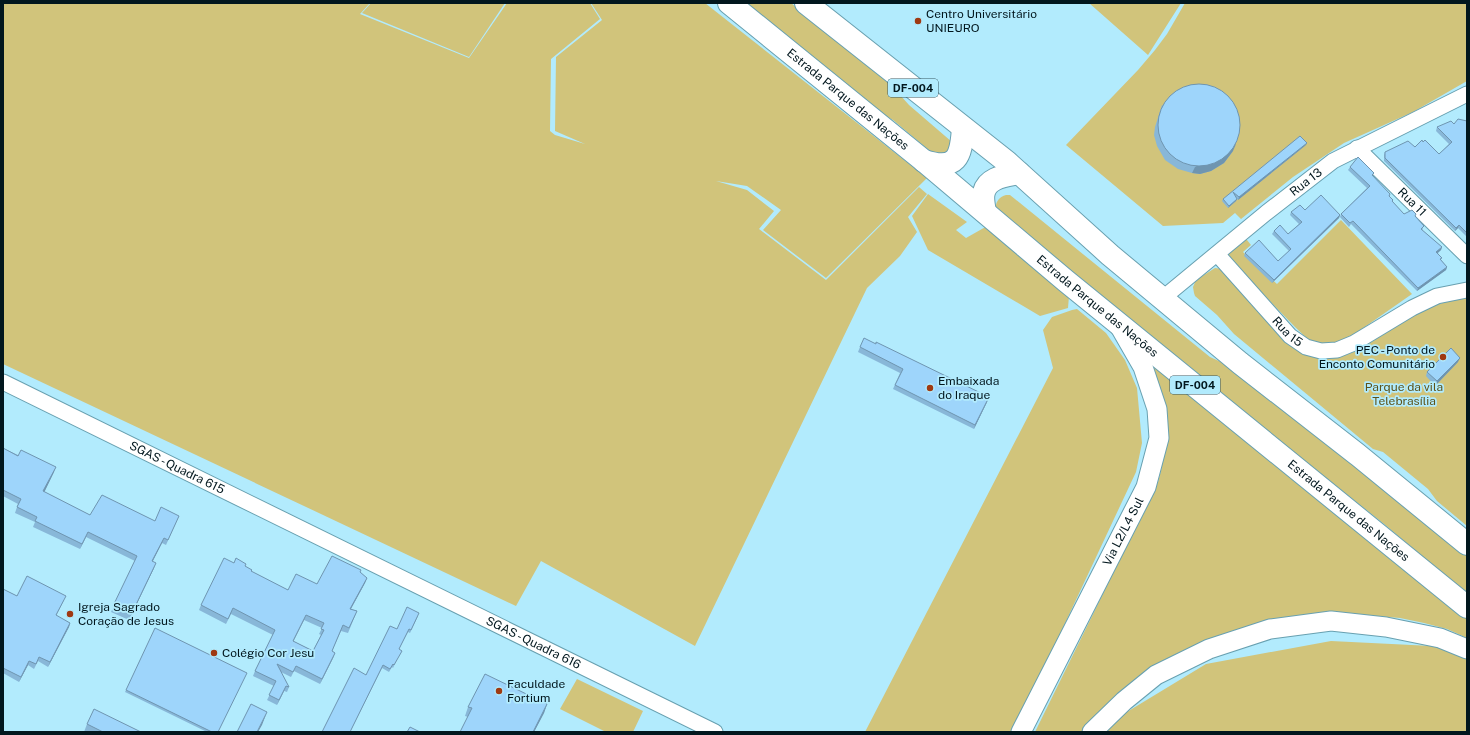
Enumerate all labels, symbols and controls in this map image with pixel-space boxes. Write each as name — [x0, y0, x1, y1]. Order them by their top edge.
place label: Centro Universitário UNIEURO — [926, 7, 1037, 35]
marker: Centro Universitário UNIEURO — [913, 16, 923, 26]
street label: Estrada Parque das Nações — [784, 46, 912, 153]
road number: DF-004 — [888, 79, 938, 97]
street label: Rua 13 — [1287, 165, 1325, 199]
street label: Rua 11 — [1395, 185, 1429, 219]
street label: Estrada Parque das Nações — [1034, 252, 1161, 360]
street label: Rua 15 — [1269, 314, 1306, 350]
place label: PEC - Ponto de Enconto Comunitário — [1319, 343, 1435, 371]
marker: PEC - Ponto de Enconto Comunitário — [1438, 352, 1448, 362]
place label: Embaixada do Iraque — [938, 374, 999, 402]
road number: DF-004 — [1170, 376, 1220, 394]
park label: Parque da vila Telebrasília — [1365, 380, 1443, 408]
marker: Embaixada do Iraque — [925, 383, 935, 393]
street label: SGAS - Quadra 615 — [127, 438, 227, 497]
street label: Estrada Parque das Nações — [1285, 457, 1412, 564]
street label: Via L2/L4 Sul — [1100, 495, 1147, 568]
place label: Igreja Sagrado Coração de Jesus — [78, 600, 174, 628]
marker: Igreja Sagrado Coração de Jesus — [65, 609, 75, 619]
street label: SGAS - Quadra 616 — [484, 614, 583, 672]
place label: Colégio Cor Jesu — [222, 646, 314, 660]
marker: Colégio Cor Jesu — [209, 648, 219, 658]
place label: Faculdade Fortium — [507, 677, 565, 705]
marker: Faculdade Fortium — [494, 686, 504, 696]

